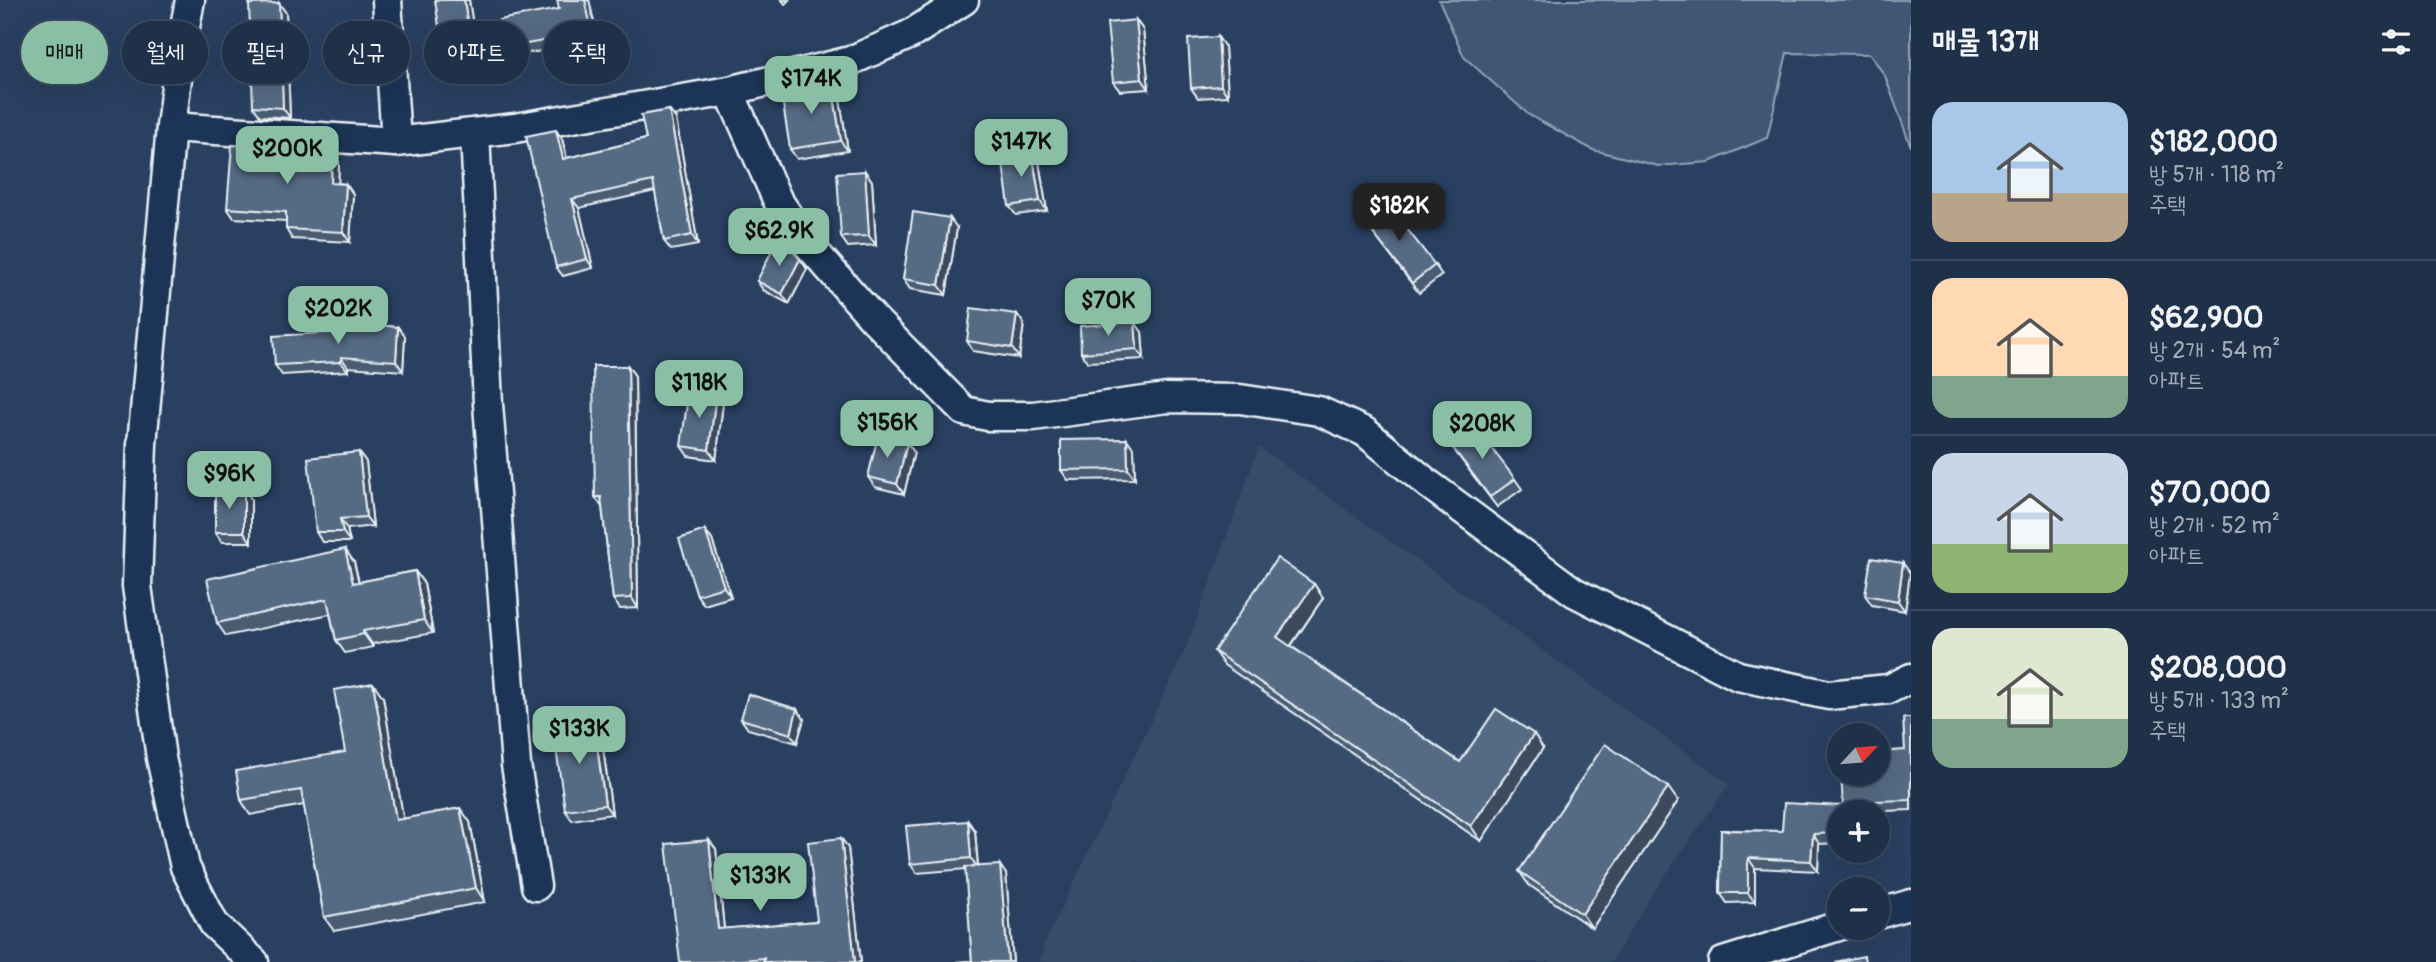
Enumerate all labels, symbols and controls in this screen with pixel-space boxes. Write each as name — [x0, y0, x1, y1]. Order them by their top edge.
chip: 매매 — [21, 21, 108, 84]
chip: 월세 — [122, 21, 208, 84]
chip: 필터 — [222, 21, 309, 84]
chip: 신규 — [323, 21, 410, 84]
chip: 아파트 — [424, 21, 529, 84]
chip: 주택 — [543, 21, 630, 84]
text: 매물 13개 — [1932, 23, 2039, 60]
icon: filters — [2377, 23, 2415, 61]
pin: $174K — [762, 57, 860, 116]
text: $174K — [781, 64, 841, 93]
pin: $147K — [972, 120, 1070, 179]
text: $182,000 — [2149, 123, 2278, 160]
pin: $200K — [238, 127, 336, 186]
text: $147K — [991, 127, 1051, 156]
icon: home — [1988, 130, 2072, 214]
text: $200K — [252, 134, 322, 163]
text: 방 5개 · 118 m² — [2149, 160, 2284, 189]
pin: $182K — [1350, 184, 1448, 243]
text: 주택 — [2149, 190, 2186, 219]
text: $182K — [1369, 191, 1429, 220]
pin: $62.9K — [722, 208, 836, 268]
text: $62.9K — [744, 216, 814, 245]
pin: $70K — [1067, 278, 1149, 338]
pin: $202K — [289, 286, 387, 346]
text: $70K — [1081, 286, 1135, 315]
text: $202K — [304, 294, 372, 323]
text: $62,900 — [2149, 299, 2264, 336]
icon: home — [1988, 306, 2072, 390]
text: 방 2개 · 54 m² — [2149, 336, 2280, 365]
pin: $118K — [650, 360, 748, 420]
text: 아파트 — [2149, 366, 2205, 395]
text: $118K — [671, 368, 727, 397]
pin: $156K — [838, 400, 936, 460]
pin: $208K — [1433, 402, 1531, 461]
text: $156K — [856, 408, 918, 437]
text: $208K — [1449, 409, 1515, 438]
pin: $96K — [188, 452, 270, 511]
text: $96K — [203, 459, 255, 488]
text: $70,000 — [2149, 474, 2271, 511]
icon: home — [1988, 481, 2072, 565]
text: 방 2개 · 52 m² — [2149, 511, 2280, 540]
text: 아파트 — [2149, 541, 2205, 570]
text: $208,000 — [2149, 649, 2287, 686]
icon: home — [1988, 656, 2072, 740]
text: 방 5개 · 133 m² — [2149, 686, 2289, 715]
pin: $133K — [530, 706, 628, 766]
text: $133K — [549, 714, 610, 743]
text: 주택 — [2149, 716, 2186, 745]
north arrow — [1827, 723, 1890, 786]
map controls — [1827, 723, 1890, 940]
button: + — [1827, 800, 1890, 863]
pin: $133K — [711, 853, 809, 913]
text: $133K — [730, 861, 791, 890]
button: − — [1827, 877, 1890, 940]

